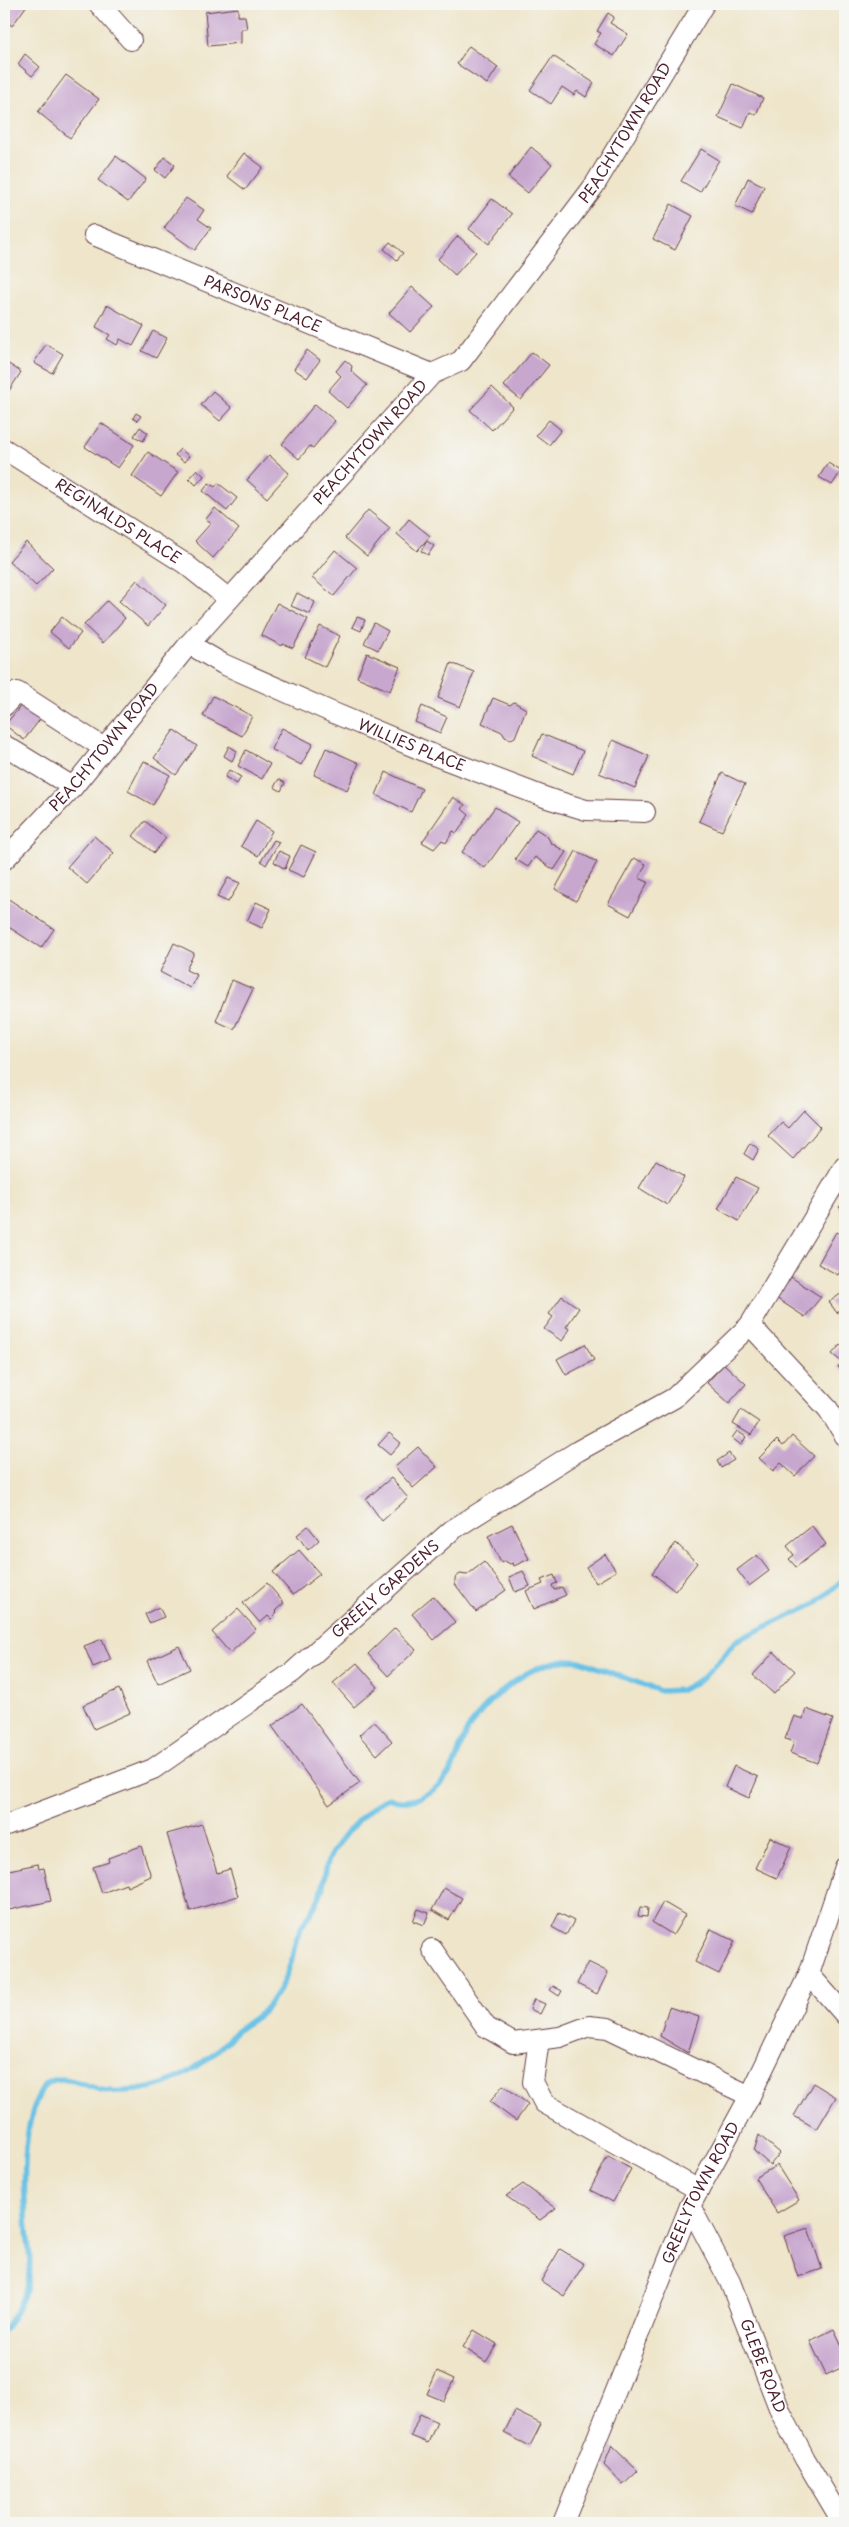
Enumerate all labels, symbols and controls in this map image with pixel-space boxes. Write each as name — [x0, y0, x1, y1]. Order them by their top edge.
street label: PEACHYTOWN ROAD — [572, 58, 676, 207]
street label: PARSONS PLACE — [200, 268, 325, 337]
street label: PEACHYTOWN ROAD — [307, 374, 432, 509]
street label: REGINALDS PLACE — [51, 471, 186, 569]
street label: PEACHYTOWN ROAD — [43, 677, 163, 816]
street label: WILLIES PLACE — [355, 712, 469, 776]
street label: GREELY GARDENS — [326, 1534, 444, 1643]
street label: GREELYTOWN ROAD — [655, 2117, 744, 2267]
street label: GLEBE ROAD — [735, 2315, 793, 2416]

